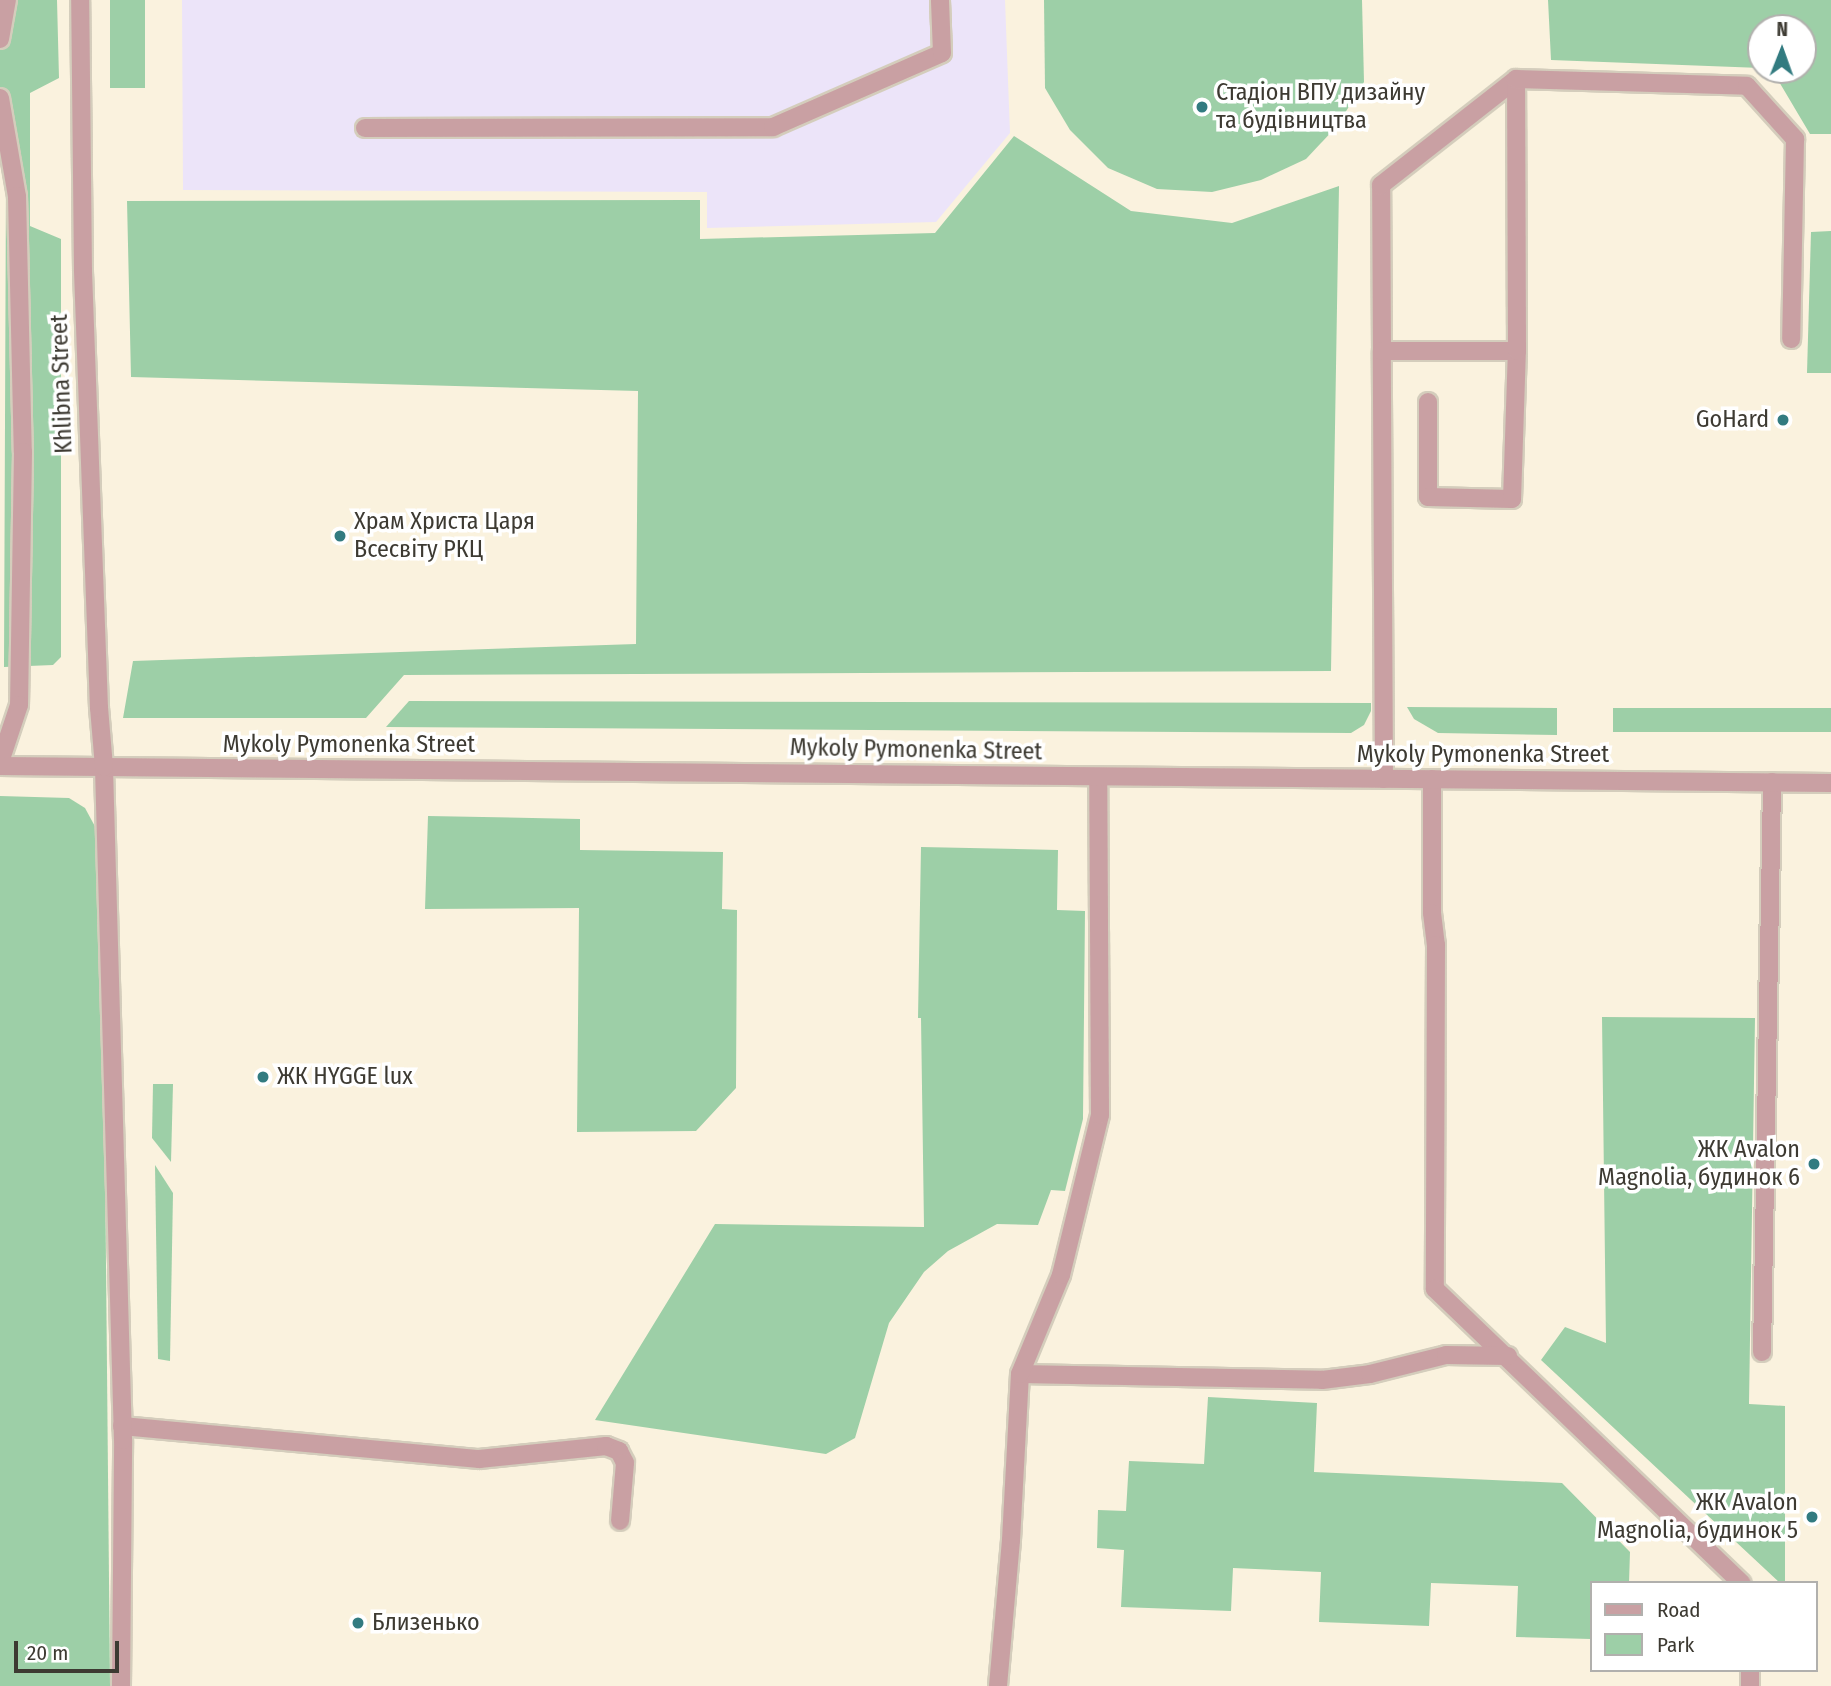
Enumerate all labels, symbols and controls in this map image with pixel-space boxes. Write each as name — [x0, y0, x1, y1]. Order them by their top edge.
north arrow — [1747, 14, 1817, 84]
text: N — [1776, 18, 1788, 41]
place label: Стадіон ВПУ дизайну та будівництва — [1216, 79, 1425, 135]
marker: Стадіон ВПУ дизайну та будівництва — [1194, 99, 1210, 115]
street label: Khlibna Street — [45, 314, 79, 454]
place label: GoHard — [1696, 406, 1769, 434]
marker: GoHard — [1775, 412, 1791, 428]
place label: Храм Христа Царя Всесвіту РКЦ — [354, 508, 535, 564]
marker: Храм Христа Царя Всесвіту РКЦ — [332, 528, 348, 544]
street label: Mykoly Pymonenka Street — [223, 731, 475, 759]
street label: Mykoly Pymonenka Street — [790, 733, 1042, 767]
street label: Mykoly Pymonenka Street — [1357, 741, 1609, 769]
place label: ЖК HYGGE lux — [277, 1063, 413, 1091]
marker: ЖК HYGGE lux — [255, 1069, 271, 1085]
place label: ЖК Avalon Magnolia, будинок 6 — [1598, 1136, 1800, 1192]
marker: ЖК Avalon Magnolia, будинок 6 — [1806, 1156, 1822, 1172]
place label: ЖК Avalon Magnolia, будинок 5 — [1597, 1489, 1798, 1545]
marker: ЖК Avalon Magnolia, будинок 5 — [1804, 1509, 1820, 1525]
legend — [1590, 1581, 1817, 1672]
text: Road — [1657, 1597, 1701, 1623]
place label: Близенько — [372, 1609, 480, 1637]
marker: Близенько — [350, 1615, 366, 1631]
scale bar — [18, 1626, 122, 1670]
text: Park — [1657, 1632, 1694, 1658]
text: 20 m — [27, 1640, 68, 1666]

